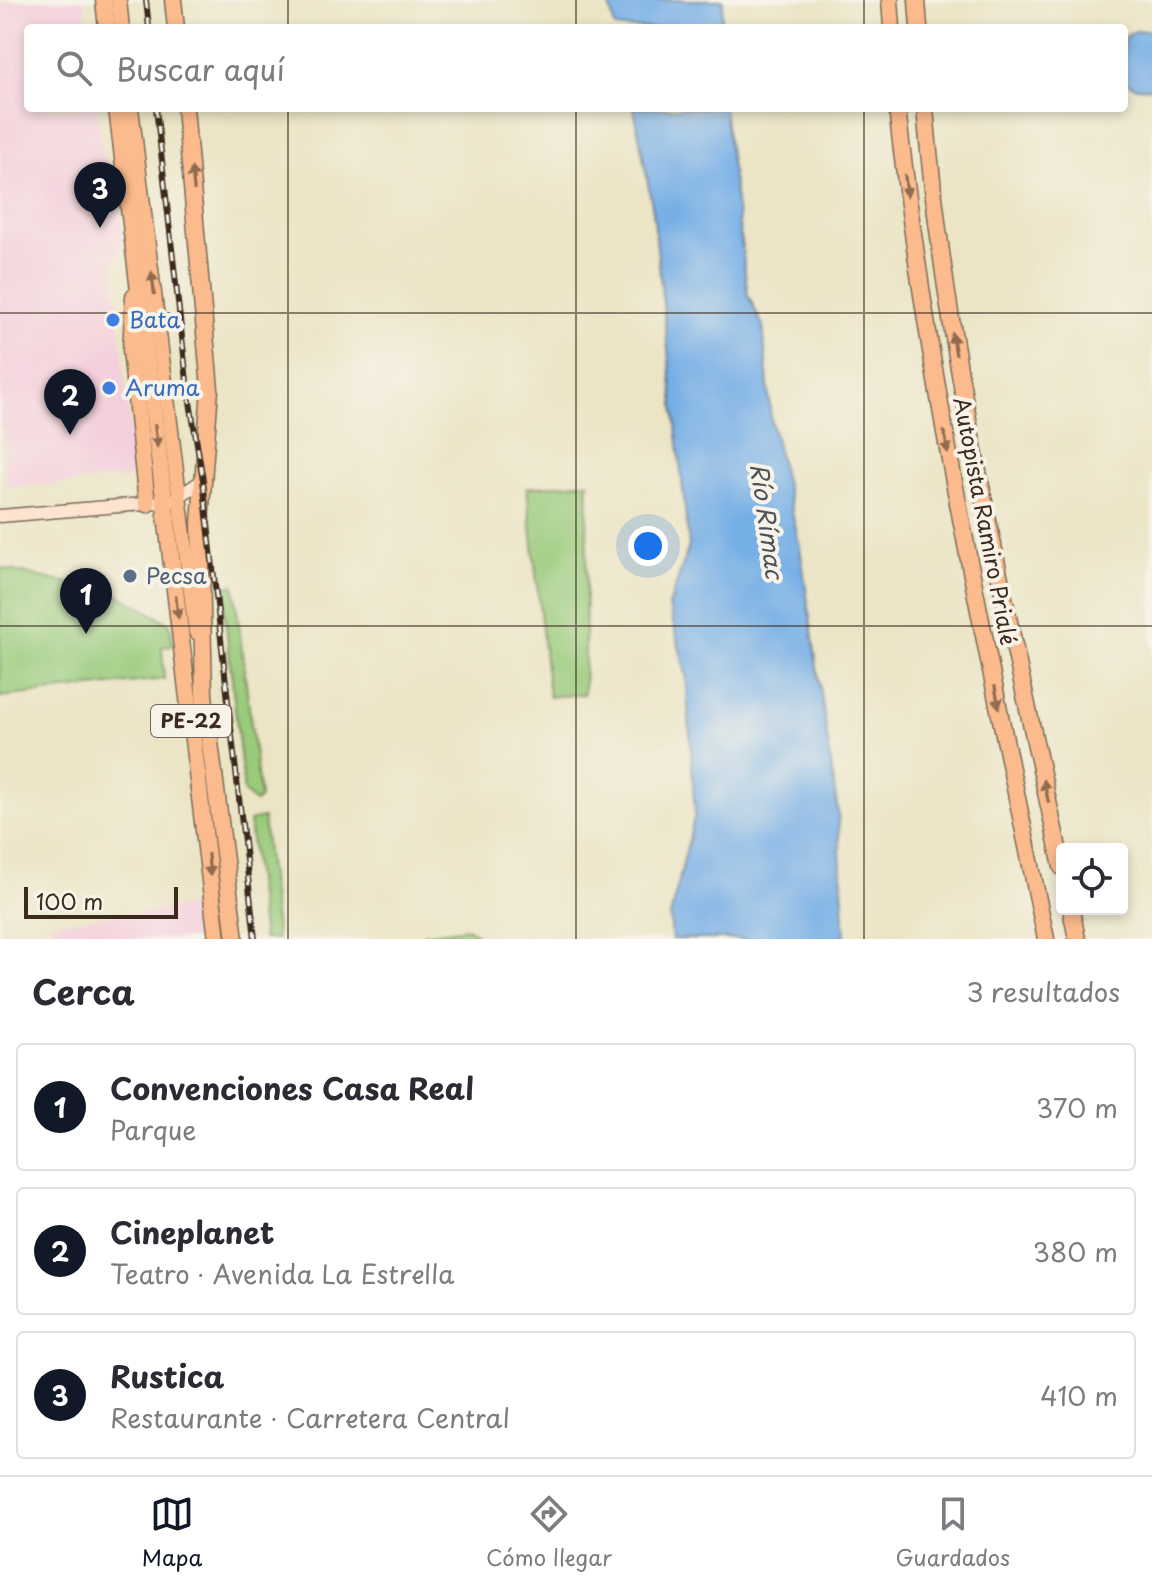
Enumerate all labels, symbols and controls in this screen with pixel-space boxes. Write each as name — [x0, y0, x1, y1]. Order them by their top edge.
search box — [24, 24, 1128, 112]
icon: search — [52, 46, 96, 90]
text: Buscar aquí — [116, 46, 285, 91]
pin: 3 — [74, 162, 126, 228]
one-way arrow — [186, 166, 199, 191]
one-way arrow — [900, 173, 913, 198]
one-way arrow — [146, 270, 159, 295]
place label: Bata — [129, 302, 180, 335]
marker: Bata — [104, 311, 122, 329]
one-way arrow — [948, 331, 960, 356]
pin: 2 — [44, 369, 96, 435]
place label: Aruma — [125, 370, 200, 403]
marker: Aruma — [100, 379, 118, 397]
street label: Autopista Ramiro Prialé — [946, 394, 1027, 648]
one-way arrow — [149, 424, 162, 449]
one-way arrow — [940, 430, 953, 455]
water label: Río Rímac — [742, 461, 794, 583]
your location — [628, 526, 668, 566]
place label: Pecsa — [146, 558, 207, 591]
marker: Pecsa — [121, 567, 139, 585]
pin: 1 — [60, 568, 112, 634]
one-way arrow — [171, 595, 184, 620]
one-way arrow — [992, 685, 1004, 710]
road number: PE-22 — [151, 705, 231, 737]
one-way arrow — [1039, 778, 1052, 803]
map controls — [1056, 843, 1128, 915]
button: locate — [1056, 843, 1128, 915]
one-way arrow — [202, 853, 215, 878]
scale bar — [24, 883, 178, 919]
text: 100 m — [36, 884, 103, 917]
text: Cerca — [32, 965, 135, 1017]
text: 3 resultados — [966, 972, 1120, 1011]
text: Convenciones Casa Real — [110, 1065, 474, 1110]
text: 1 — [54, 1088, 66, 1127]
text: 370 m — [1036, 1088, 1118, 1127]
text: Parque — [110, 1110, 197, 1149]
text: Cineplanet — [110, 1209, 274, 1254]
text: 2 — [51, 1232, 69, 1271]
text: 380 m — [1033, 1232, 1118, 1271]
text: Teatro · Avenida La Estrella — [110, 1254, 454, 1293]
text: Rustica — [110, 1353, 224, 1398]
text: 3 — [51, 1376, 69, 1415]
text: 410 m — [1040, 1376, 1118, 1415]
text: Restaurante · Carretera Central — [110, 1398, 510, 1437]
tab: Mapa — [142, 1492, 202, 1573]
tab: Cómo llegar — [486, 1492, 612, 1573]
tab: Guardados — [896, 1492, 1010, 1573]

